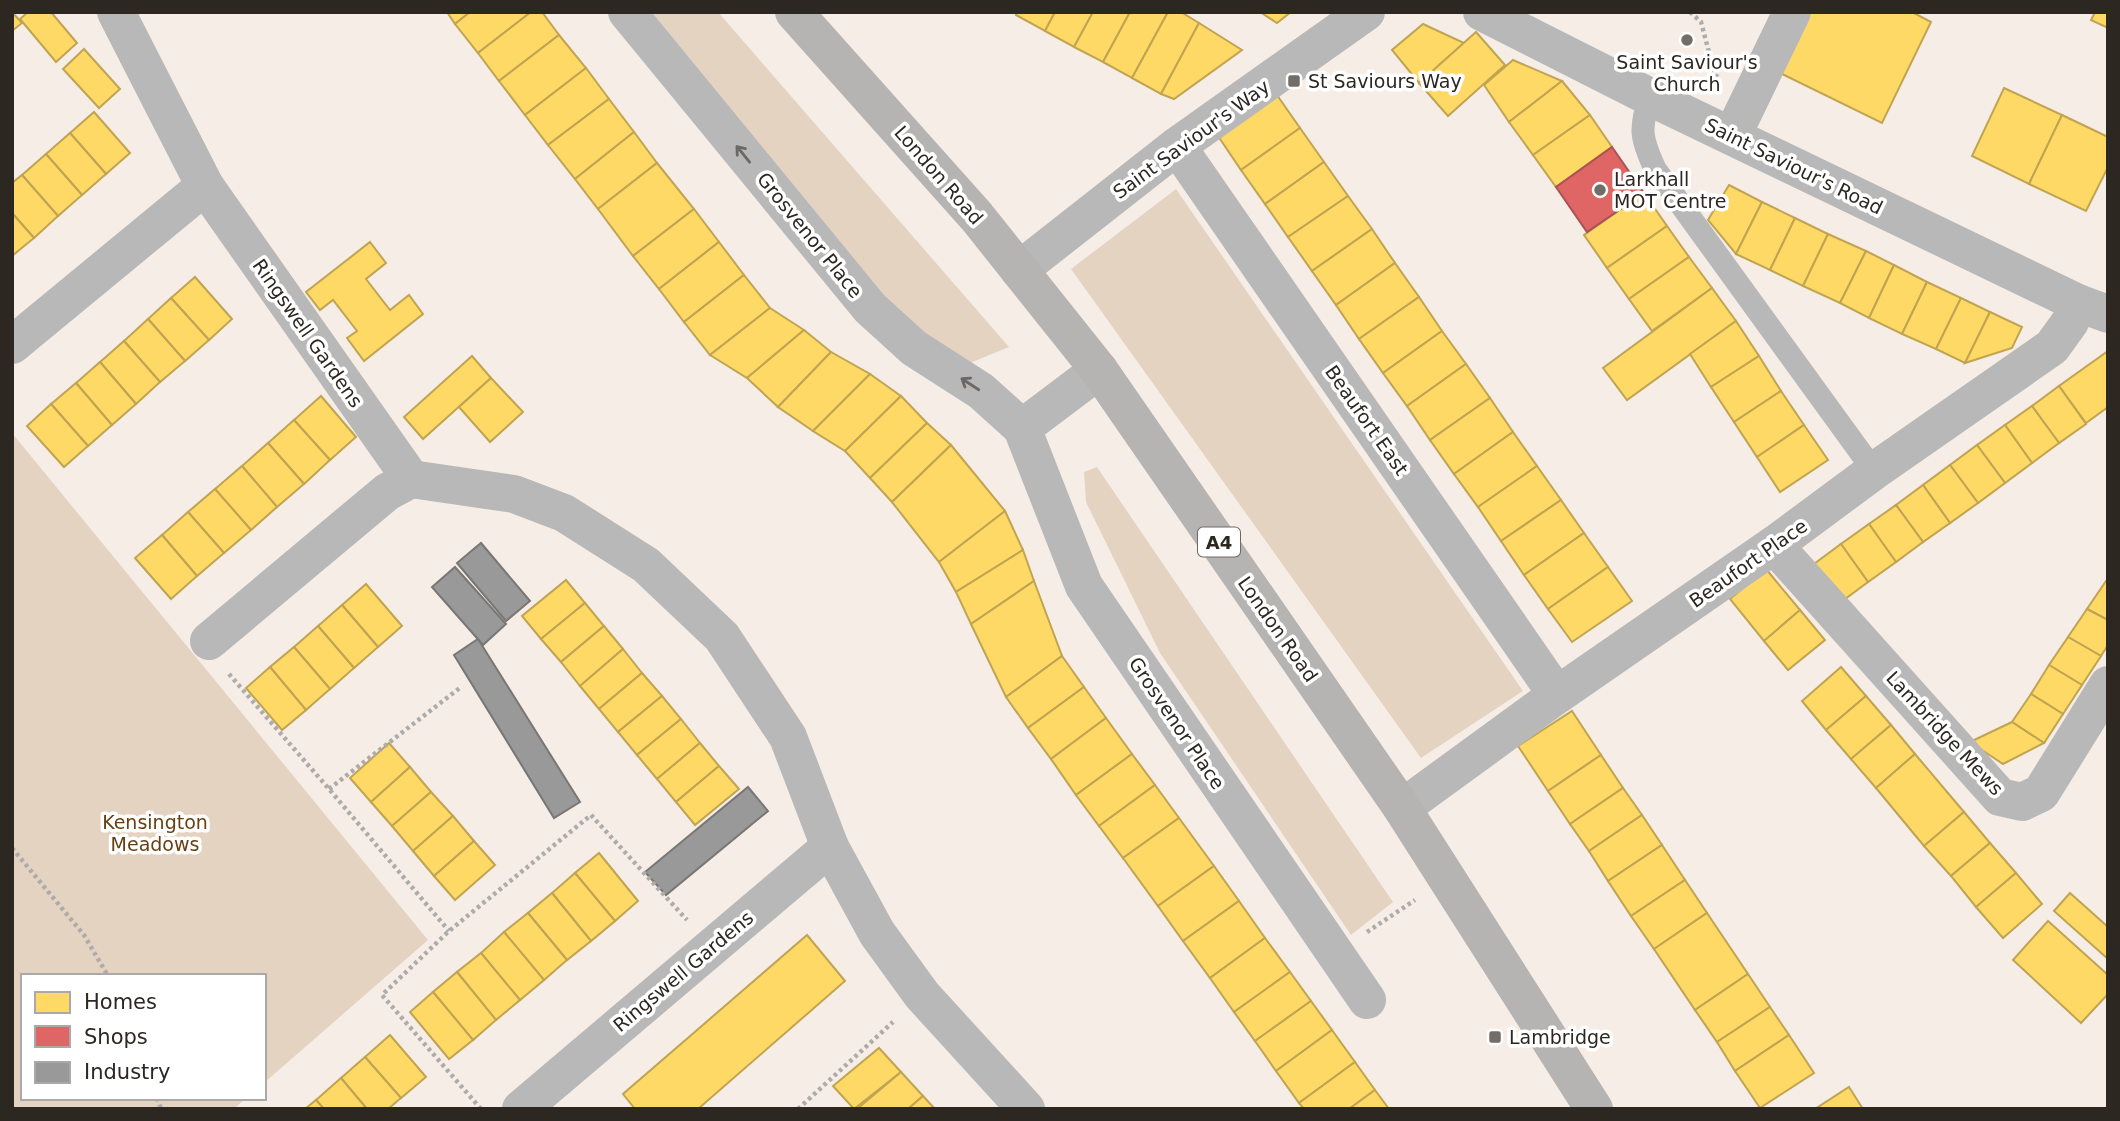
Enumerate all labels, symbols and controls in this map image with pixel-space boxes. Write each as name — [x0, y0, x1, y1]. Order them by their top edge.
marker: Saint Saviour's Church — [1679, 32, 1695, 48]
place label: Saint Saviour's Church — [1616, 51, 1758, 95]
place label: St Saviours Way — [1308, 70, 1462, 92]
marker: St Saviours Way — [1286, 73, 1302, 89]
street label: Saint Saviour's Way — [1109, 75, 1273, 203]
street label: Saint Saviour's Road — [1702, 113, 1886, 219]
street label: London Road — [890, 121, 988, 229]
one-way arrow — [736, 146, 751, 164]
street label: Grosvenor Place — [753, 168, 867, 302]
place label: Larkhall MOT Centre — [1614, 168, 1727, 212]
marker: Larkhall MOT Centre — [1592, 182, 1608, 198]
street label: Ringswell Gardens — [249, 255, 367, 411]
street label: Beaufort East — [1321, 361, 1413, 479]
one-way arrow — [961, 377, 981, 391]
street label: Beaufort Place — [1685, 514, 1811, 612]
road number: A4 — [1198, 528, 1240, 556]
street label: London Road — [1234, 572, 1322, 686]
street label: Grosvenor Place — [1125, 653, 1229, 793]
street label: Lambridge Mews — [1882, 667, 2008, 799]
park label: Kensington Meadows — [102, 811, 208, 855]
street label: Ringswell Gardens — [609, 906, 757, 1036]
legend — [21, 974, 266, 1100]
text: Homes — [84, 990, 157, 1014]
text: Shops — [84, 1025, 148, 1049]
place label: Lambridge — [1509, 1026, 1611, 1048]
marker: Lambridge — [1487, 1029, 1503, 1045]
text: Industry — [84, 1060, 170, 1084]

